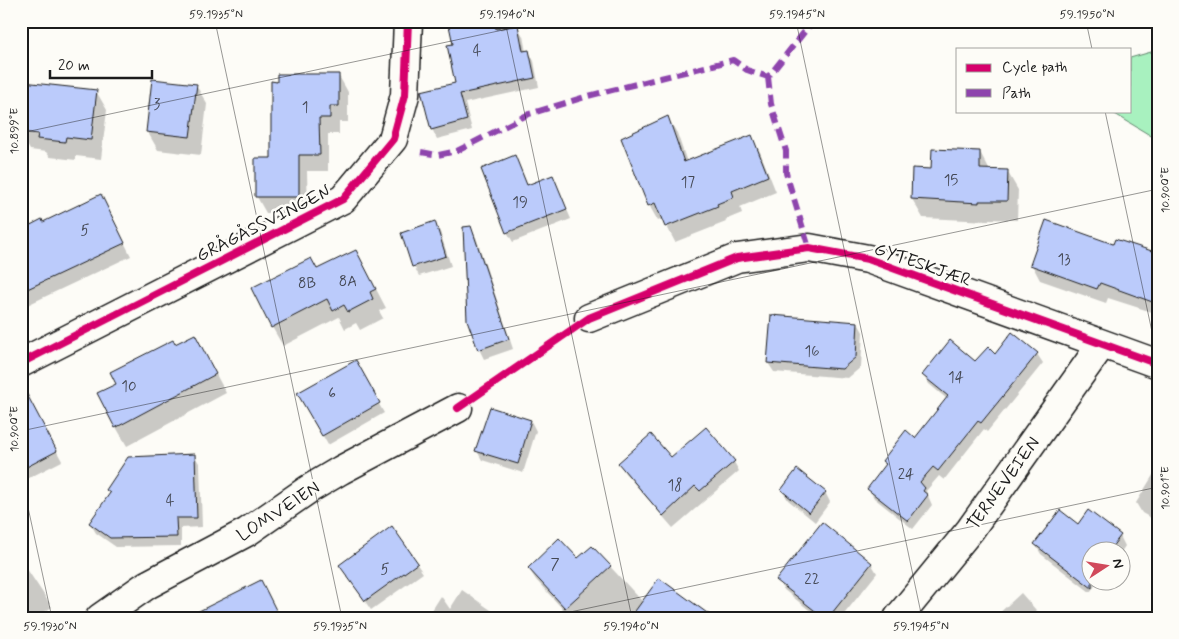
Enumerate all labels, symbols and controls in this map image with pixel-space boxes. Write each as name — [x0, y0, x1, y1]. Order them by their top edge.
text: 59.1935°N — [189, 7, 243, 23]
text: 59.1940°N — [479, 7, 535, 23]
text: 59.1945°N — [769, 7, 825, 23]
text: 59.1950°N — [1059, 7, 1115, 23]
house number: 4 — [473, 41, 482, 61]
scale bar — [50, 48, 152, 80]
legend — [956, 48, 1132, 112]
text: 20 m — [58, 56, 90, 76]
text: Cycle path — [1002, 58, 1067, 78]
text: Path — [1002, 84, 1031, 104]
house number: 3 — [154, 95, 161, 115]
house number: 1 — [302, 98, 308, 118]
text: 10.899°E — [7, 108, 23, 154]
text: 10.900°E — [1158, 167, 1174, 213]
house number: 15 — [944, 171, 958, 191]
house number: 17 — [681, 173, 696, 193]
street label: GRÅGÅSSVINGEN — [192, 180, 335, 268]
house number: 19 — [512, 193, 528, 213]
house number: 5 — [80, 221, 90, 241]
street label: GYTESKJÆR — [871, 237, 975, 293]
house number: 13 — [1057, 250, 1071, 270]
house number: 8A — [339, 272, 357, 292]
house number: 8B — [298, 274, 316, 294]
house number: 16 — [804, 342, 820, 362]
house number: 14 — [948, 368, 964, 388]
house number: 10 — [121, 377, 137, 397]
house number: 6 — [328, 384, 336, 404]
text: 10.900°E — [7, 406, 23, 452]
street label: TERNEVEIEN — [962, 432, 1046, 535]
house number: 24 — [898, 465, 914, 485]
text: 10.901°E — [1158, 466, 1174, 510]
street label: LOMVEIEN — [232, 476, 325, 548]
house number: 18 — [668, 476, 682, 496]
house number: 4 — [166, 491, 175, 511]
north arrow — [1082, 542, 1132, 592]
house number: 7 — [550, 555, 560, 575]
text: N — [1108, 557, 1128, 570]
house number: 5 — [380, 560, 390, 580]
house number: 22 — [804, 570, 820, 590]
text: 59.1930°N — [23, 619, 77, 635]
text: 59.1935°N — [313, 619, 367, 635]
text: 59.1940°N — [603, 619, 659, 635]
text: 59.1945°N — [893, 619, 949, 635]

